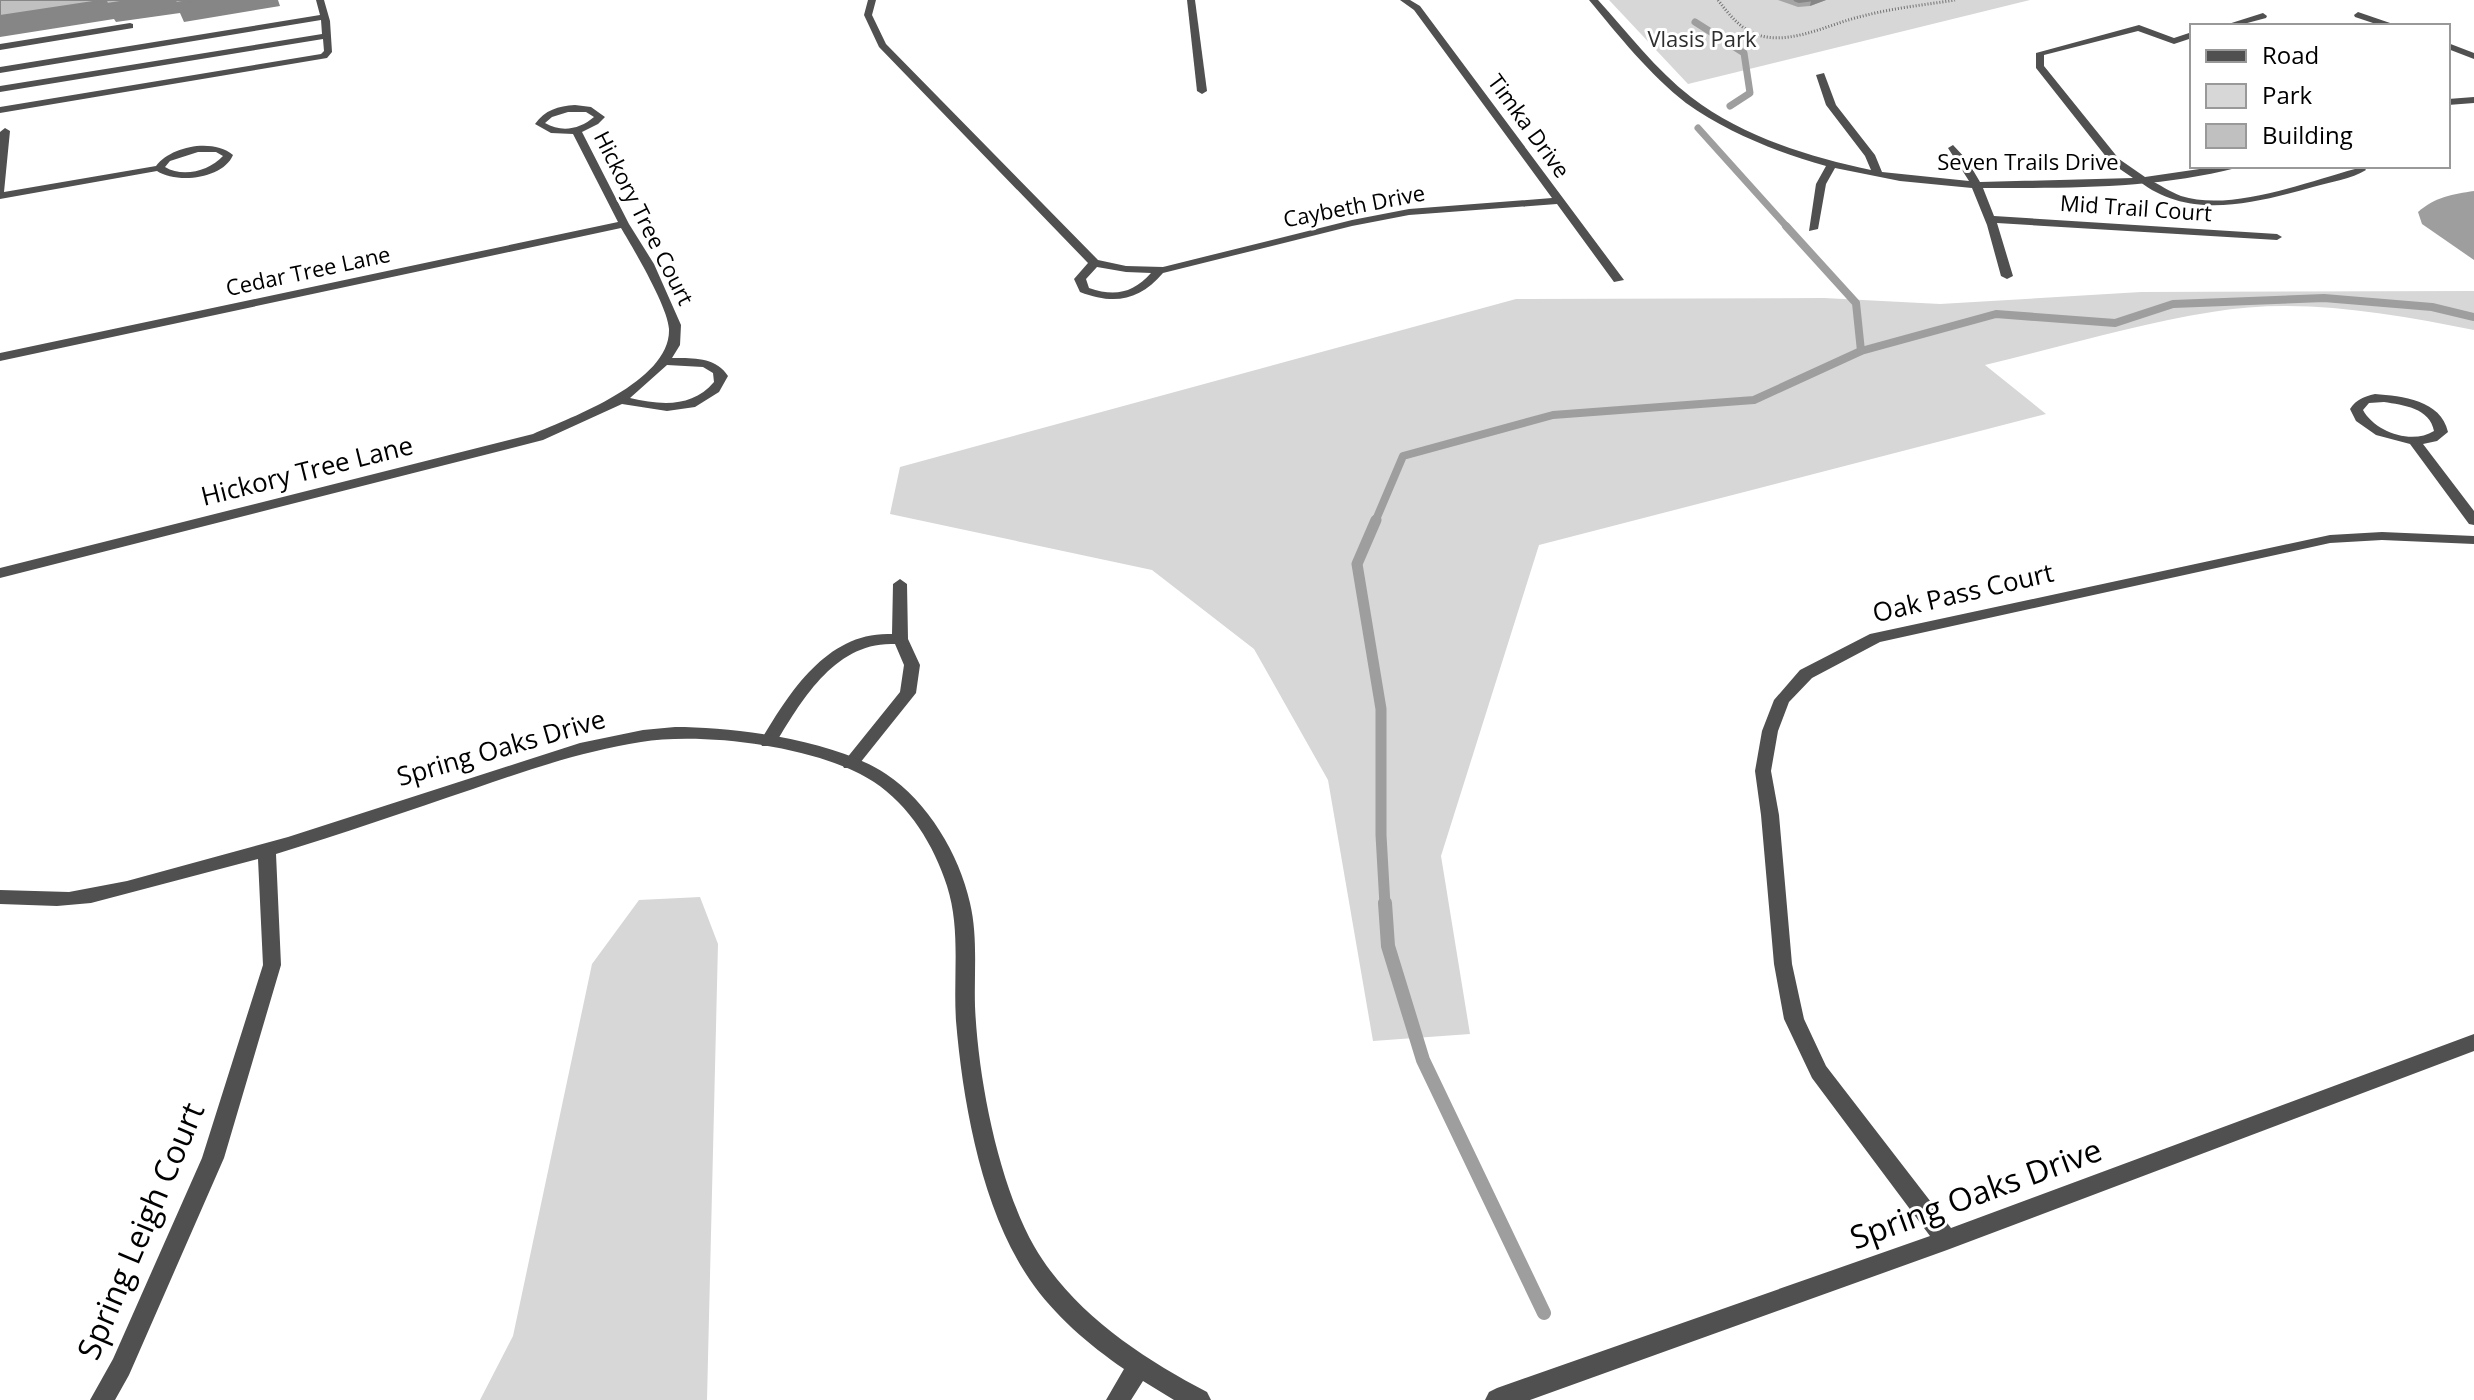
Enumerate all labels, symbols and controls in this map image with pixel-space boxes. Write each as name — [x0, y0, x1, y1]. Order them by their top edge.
park label: Vlasis Park — [1647, 23, 1757, 53]
legend — [2190, 24, 2450, 168]
text: Road — [2262, 38, 2319, 71]
street label: Timka Drive — [1482, 67, 1578, 183]
text: Park — [2262, 78, 2313, 111]
text: Building — [2262, 118, 2353, 151]
street label: Hickory Tree Court — [588, 125, 702, 310]
street label: Seven Trails Drive — [1937, 146, 2119, 176]
street label: Caybeth Drive — [1280, 177, 1427, 233]
street label: Mid Trail Court — [2059, 187, 2213, 227]
street label: Cedar Tree Lane — [223, 238, 393, 302]
street label: Hickory Tree Lane — [197, 426, 417, 514]
street label: Oak Pass Court — [1869, 554, 2057, 630]
street label: Spring Oaks Drive — [392, 700, 609, 794]
street label: Spring Leigh Court — [66, 1095, 213, 1365]
street label: Spring Oaks Drive — [1844, 1127, 2107, 1258]

